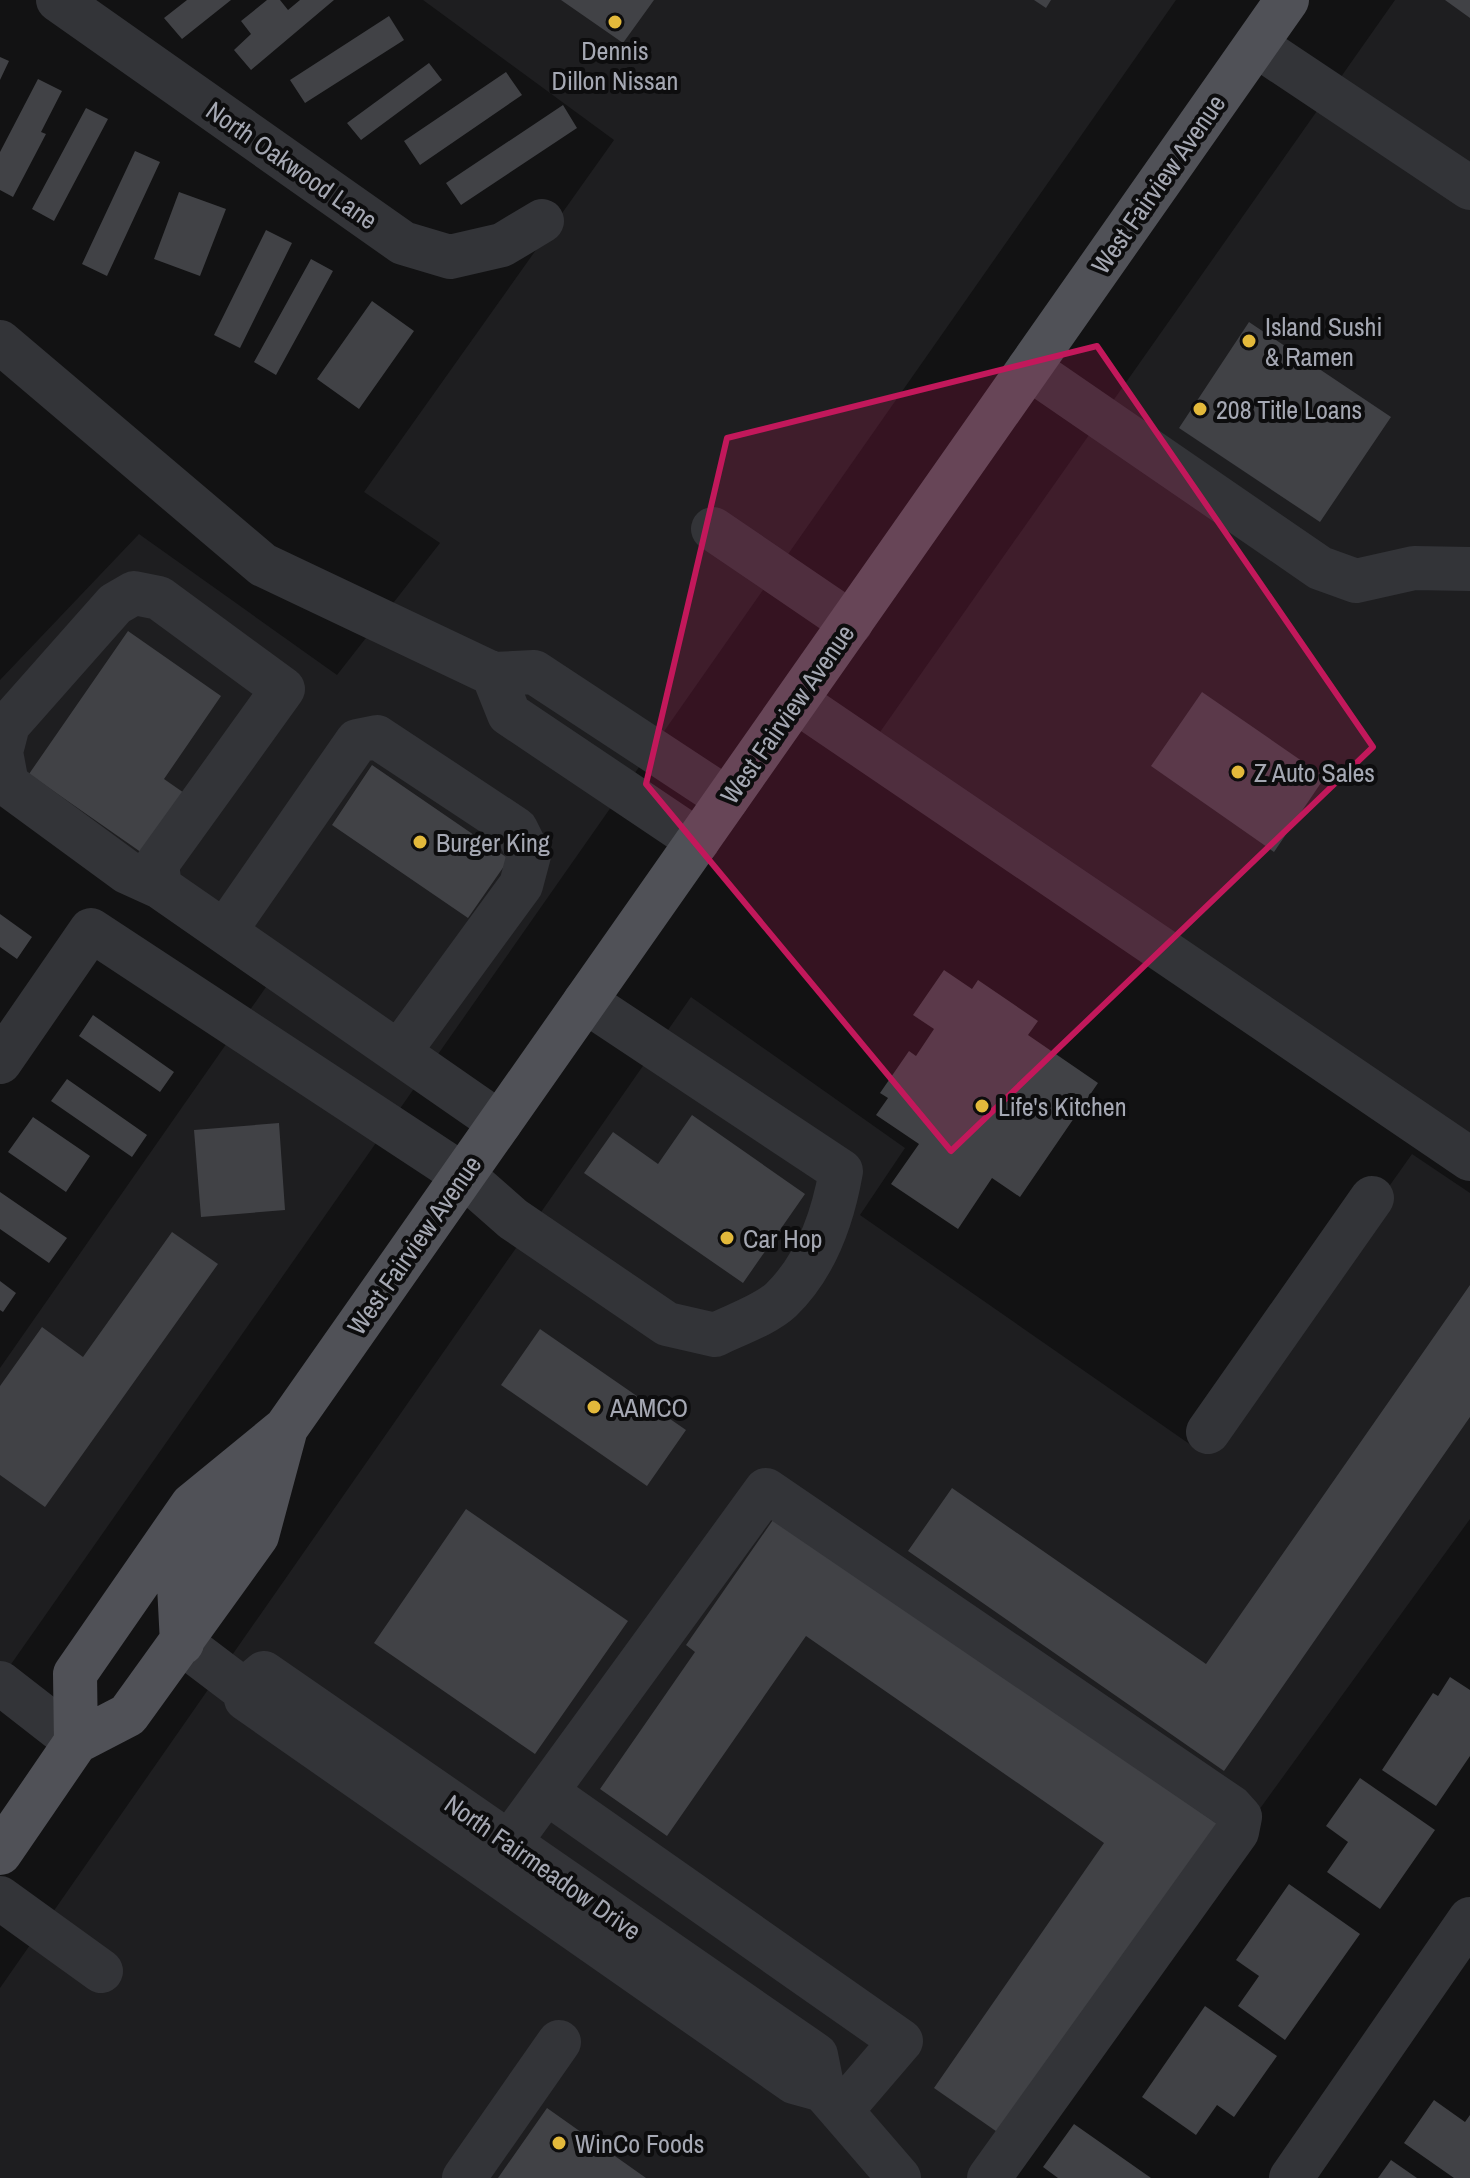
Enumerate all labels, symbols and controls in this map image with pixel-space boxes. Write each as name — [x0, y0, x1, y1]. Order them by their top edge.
marker: Dennis Dillon Nissan — [606, 13, 624, 31]
place label: Dennis Dillon Nissan — [552, 33, 678, 98]
street label: West Fairview Avenue — [1083, 87, 1233, 281]
street label: North Oakwood Lane — [199, 93, 385, 237]
place label: Island Sushi & Ramen — [1265, 309, 1382, 374]
marker: Island Sushi & Ramen — [1240, 332, 1258, 350]
place label: 208 Title Loans — [1216, 392, 1362, 427]
marker: 208 Title Loans — [1191, 400, 1209, 418]
street label: West Fairview Avenue — [712, 617, 862, 811]
place label: Z Auto Sales — [1254, 755, 1375, 790]
marker: Z Auto Sales — [1229, 763, 1247, 781]
place label: Burger King — [436, 825, 550, 860]
marker: Burger King — [411, 833, 429, 851]
place label: Life's Kitchen — [998, 1089, 1127, 1124]
marker: Life's Kitchen — [973, 1097, 991, 1115]
street label: West Fairview Avenue — [339, 1148, 489, 1342]
place label: Car Hop — [743, 1221, 822, 1256]
marker: Car Hop — [718, 1229, 736, 1247]
place label: AAMCO — [609, 1390, 688, 1425]
marker: AAMCO — [585, 1398, 603, 1416]
street label: North Fairmeadow Drive — [438, 1786, 648, 1948]
place label: WinCo Foods — [575, 2126, 704, 2161]
marker: WinCo Foods — [550, 2134, 568, 2152]

